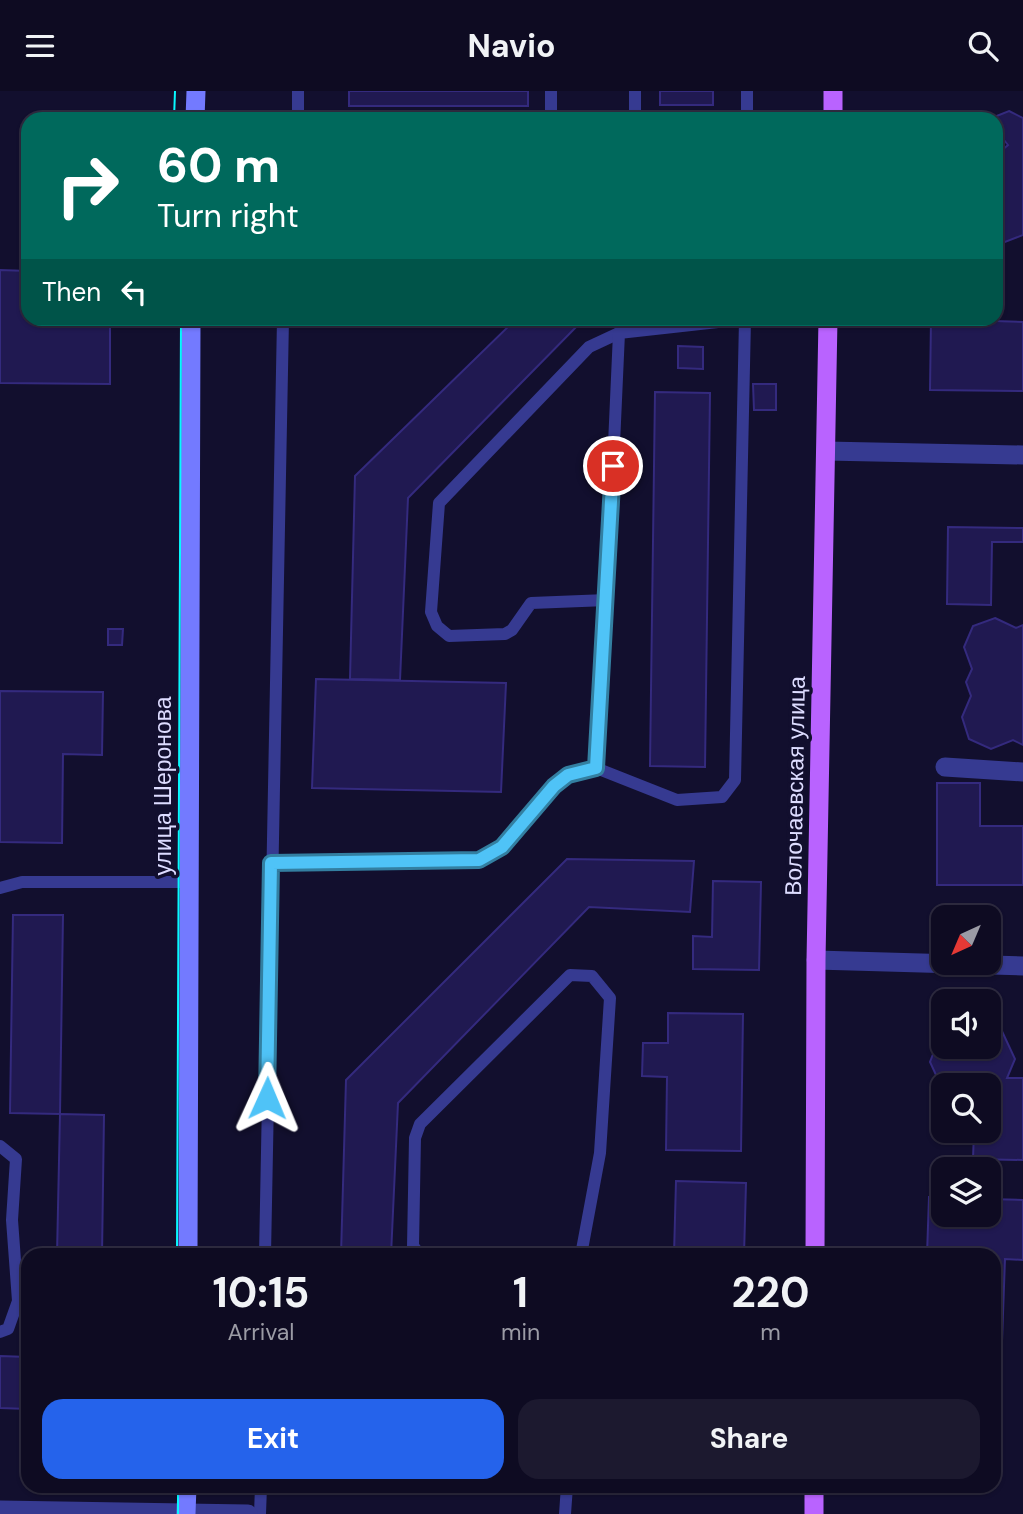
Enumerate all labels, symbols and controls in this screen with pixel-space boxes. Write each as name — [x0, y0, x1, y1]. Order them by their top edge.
text: Navio — [468, 25, 555, 67]
icon: menu — [21, 27, 59, 65]
icon: search — [964, 27, 1002, 65]
text: 60 m — [157, 133, 280, 197]
icon: right — [42, 140, 133, 231]
text: Turn right — [157, 195, 299, 237]
icon: left — [115, 273, 153, 311]
text: Then — [42, 275, 101, 309]
pin — [583, 436, 643, 496]
icon: arrive — [594, 447, 632, 485]
street label: Волочаевская улица — [778, 676, 812, 896]
street label: улица Шеронова — [148, 696, 178, 876]
north arrow — [931, 905, 1001, 975]
map controls — [931, 905, 1001, 1227]
button: sound — [931, 989, 1001, 1059]
position arrow — [230, 1061, 304, 1135]
button: search — [931, 1073, 1001, 1143]
button: layers — [931, 1157, 1001, 1227]
text: 10:15 — [212, 1265, 309, 1320]
text: 1 — [513, 1265, 528, 1320]
text: 220 — [732, 1265, 809, 1320]
text: Arrival — [227, 1317, 294, 1347]
text: min — [501, 1317, 540, 1347]
text: m — [760, 1317, 781, 1347]
button: Exit — [42, 1399, 504, 1479]
button: Share — [518, 1399, 980, 1479]

